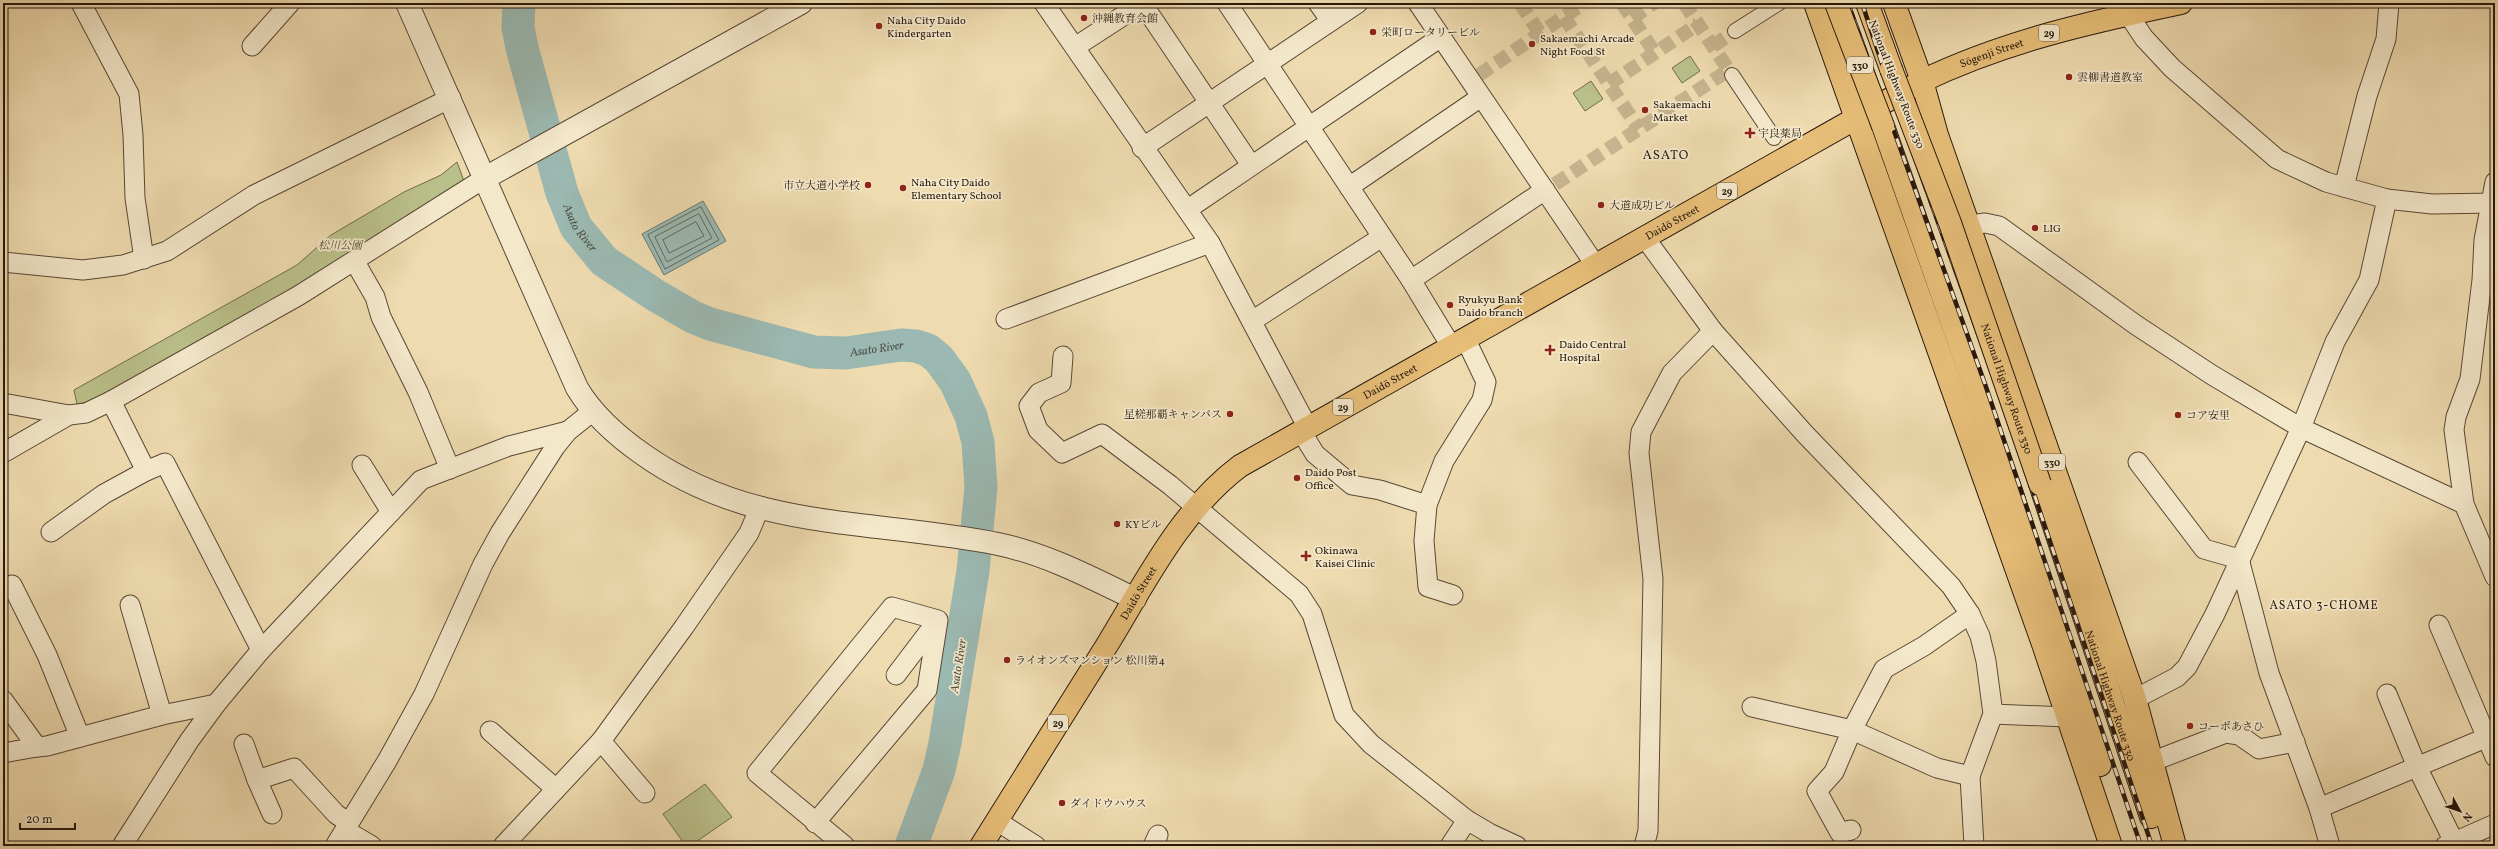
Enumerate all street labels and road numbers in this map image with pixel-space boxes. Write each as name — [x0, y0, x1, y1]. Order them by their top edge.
street label: National Highway Route 330 — [1864, 18, 1927, 152]
road number: 29 — [2039, 25, 2059, 41]
street label: Sōgenji Street — [1958, 36, 2026, 72]
road number: 330 — [1847, 57, 1873, 73]
road number: 29 — [1717, 183, 1737, 199]
street label: Daidō Street — [1643, 202, 1703, 245]
street label: National Highway Route 330 — [1976, 322, 2035, 457]
street label: Daidō Street — [1361, 361, 1421, 404]
road number: 29 — [1333, 399, 1353, 415]
road number: 330 — [2039, 454, 2065, 470]
street label: Daidō Street — [1118, 564, 1161, 623]
street label: National Highway Route 330 — [2080, 629, 2138, 764]
road number: 29 — [1048, 715, 1068, 731]

